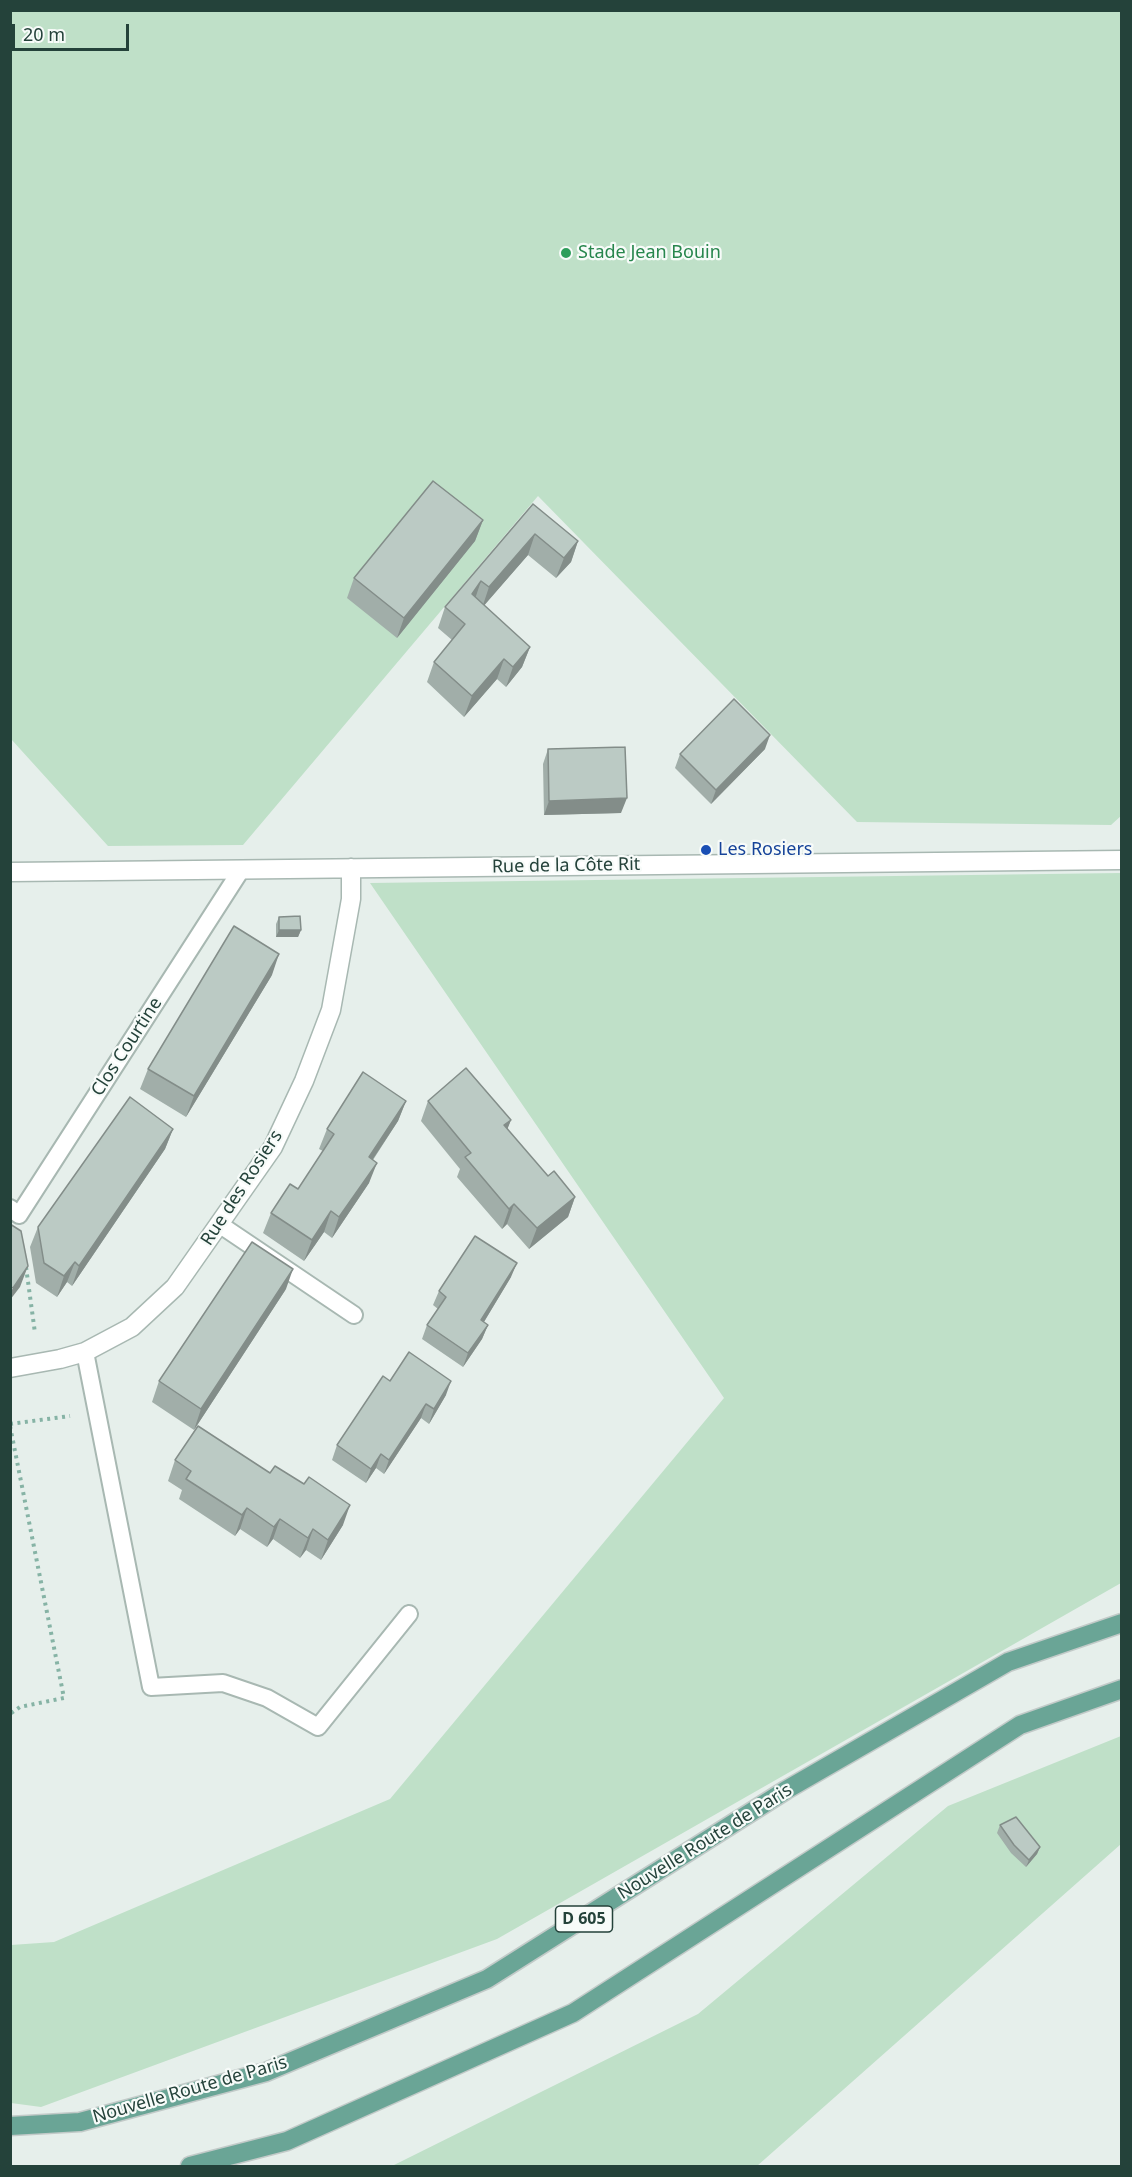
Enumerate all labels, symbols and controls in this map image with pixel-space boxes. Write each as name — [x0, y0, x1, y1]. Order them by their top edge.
scale bar — [15, 12, 132, 50]
text: 20 m — [23, 22, 65, 46]
place label: Stade Jean Bouin — [578, 242, 721, 264]
marker: Stade Jean Bouin — [559, 246, 573, 260]
place label: Les Rosiers — [718, 839, 812, 861]
marker: Les Rosiers — [699, 843, 713, 857]
street label: Rue de la Côte Rit — [492, 854, 640, 878]
street label: Clos Courtine — [87, 994, 167, 1100]
street label: Rue des Rosiers — [197, 1126, 287, 1250]
street label: Nouvelle Route de Paris — [614, 1780, 796, 1904]
road number: D 605 — [556, 1906, 612, 1932]
street label: Nouvelle Route de Paris — [90, 2052, 290, 2128]

